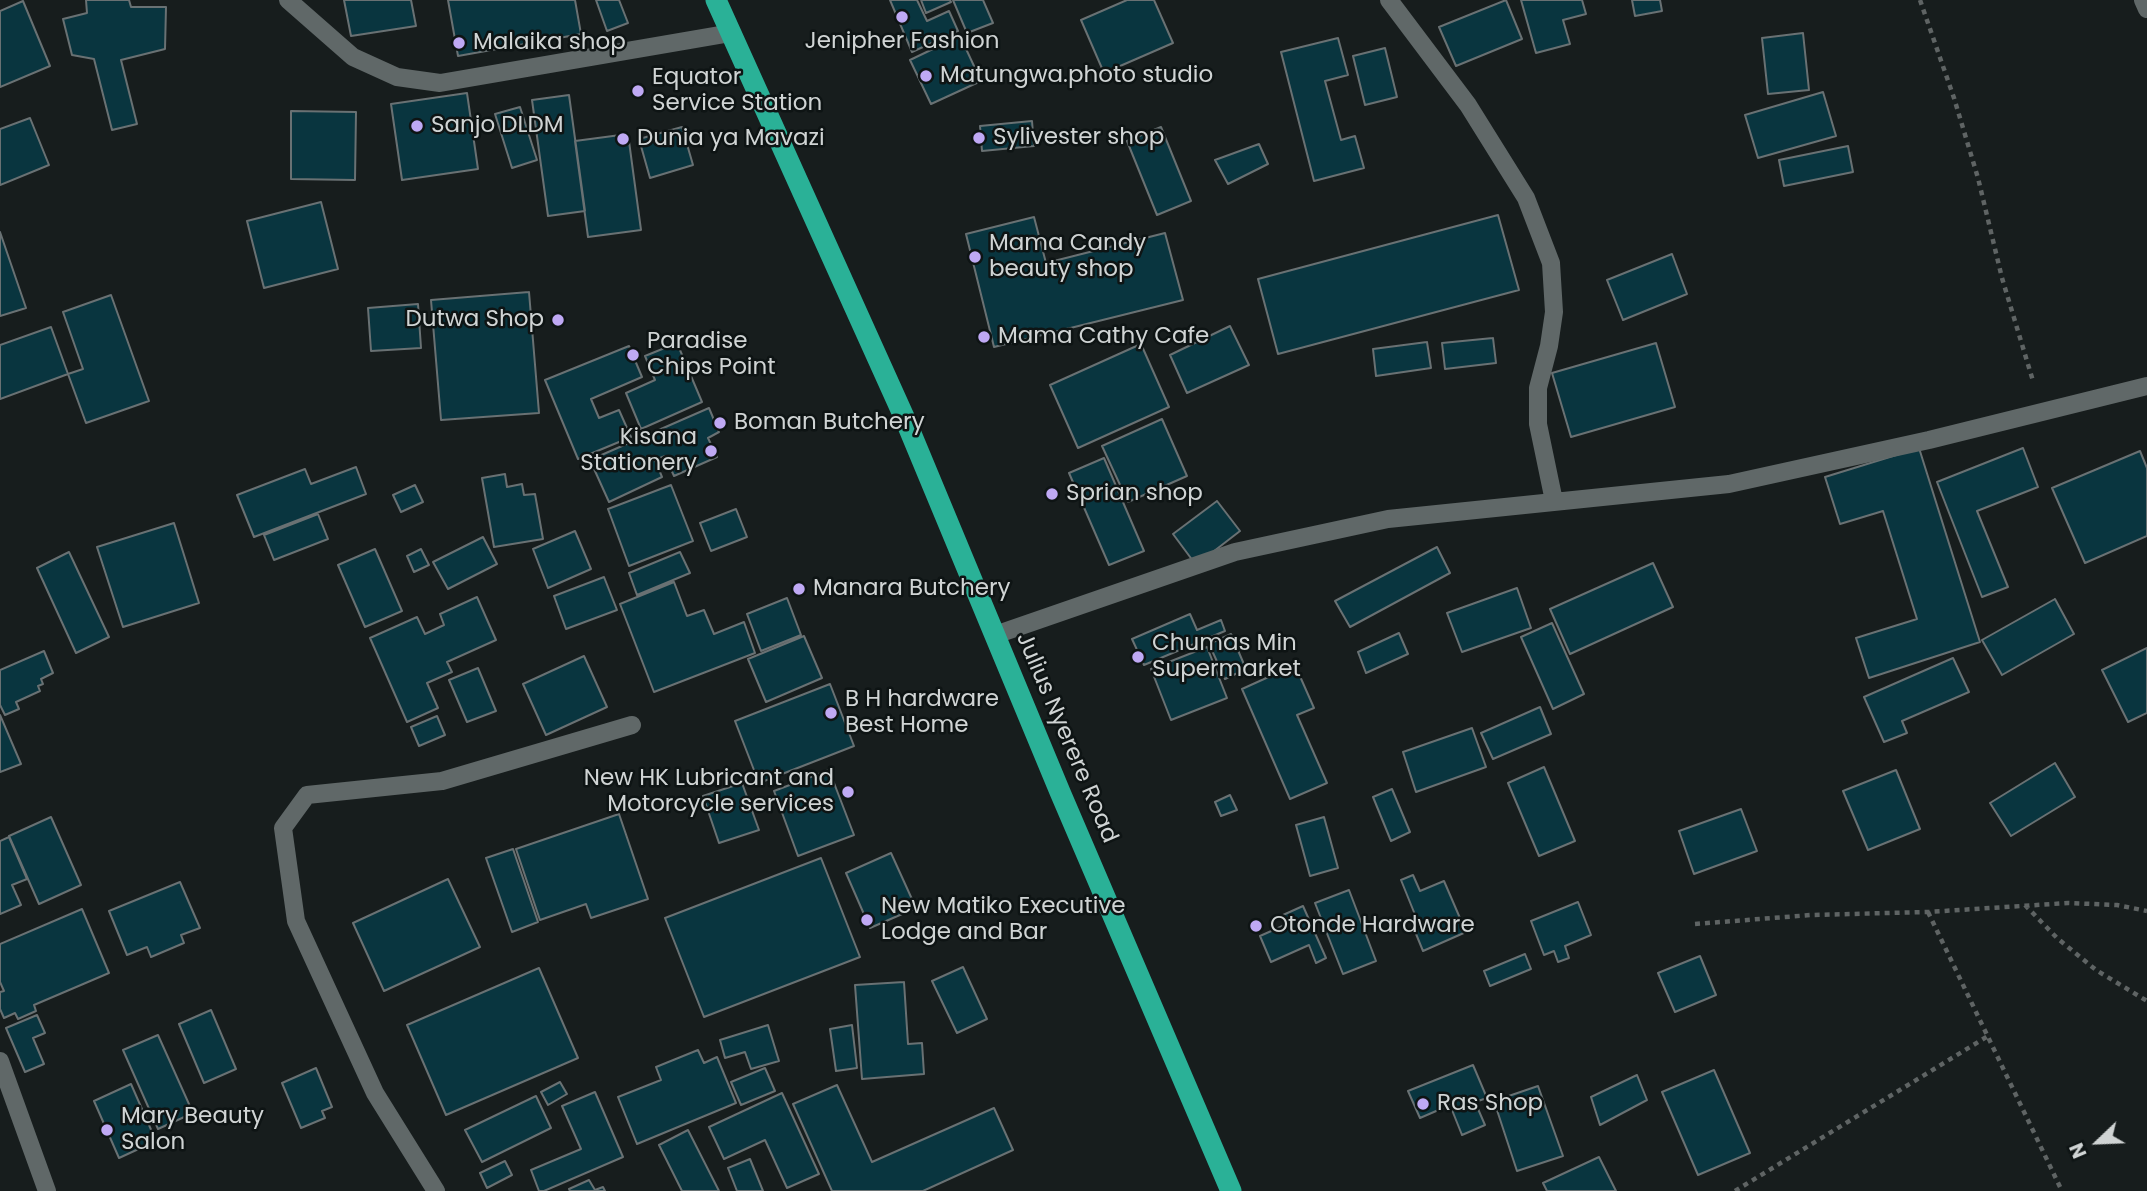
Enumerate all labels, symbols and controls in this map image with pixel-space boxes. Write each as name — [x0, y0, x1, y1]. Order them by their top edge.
marker: Jenipher Fashion — [894, 9, 910, 25]
place label: Jenipher Fashion — [804, 28, 1000, 56]
place label: Malaika shop — [473, 29, 626, 57]
marker: Malaika shop — [451, 35, 467, 51]
place label: Matungwa.photo studio — [940, 62, 1213, 90]
place label: Equator Service Station — [652, 64, 822, 118]
marker: Matungwa.photo studio — [918, 68, 934, 84]
marker: Equator Service Station — [630, 83, 646, 99]
place label: Sanjo DLDM — [431, 112, 564, 140]
marker: Sanjo DLDM — [409, 118, 425, 134]
place label: Sylivester shop — [993, 124, 1164, 152]
place label: Dunia ya Mavazi — [637, 125, 825, 153]
marker: Sylivester shop — [971, 130, 987, 146]
marker: Dunia ya Mavazi — [615, 131, 631, 147]
place label: Mama Candy beauty shop — [989, 230, 1146, 284]
marker: Mama Candy beauty shop — [967, 249, 983, 265]
place label: Dutwa Shop — [406, 306, 544, 334]
marker: Dutwa Shop — [550, 312, 566, 328]
place label: Mama Cathy Cafe — [998, 323, 1209, 351]
place label: Paradise Chips Point — [647, 328, 776, 382]
marker: Mama Cathy Cafe — [976, 329, 992, 345]
marker: Paradise Chips Point — [625, 347, 641, 363]
place label: Boman Butchery — [734, 409, 925, 437]
marker: Boman Butchery — [712, 415, 728, 431]
place label: Kisana Stationery — [580, 424, 697, 478]
marker: Kisana Stationery — [703, 443, 719, 459]
place label: Sprian shop — [1066, 480, 1203, 508]
marker: Sprian shop — [1044, 486, 1060, 502]
place label: Manara Butchery — [813, 575, 1011, 603]
marker: Manara Butchery — [791, 581, 807, 597]
street label: Julius Nyerere Road — [1009, 629, 1123, 847]
place label: Chumas Min Supermarket — [1152, 630, 1301, 684]
marker: Chumas Min Supermarket — [1130, 649, 1146, 665]
place label: B H hardware Best Home — [845, 686, 999, 740]
marker: B H hardware Best Home — [823, 705, 839, 721]
place label: New HK Lubricant and Motorcycle services — [584, 765, 834, 819]
marker: New HK Lubricant and Motorcycle services — [840, 784, 856, 800]
place label: New Matiko Executive Lodge and Bar — [881, 893, 1125, 947]
marker: New Matiko Executive Lodge and Bar — [859, 912, 875, 928]
place label: Otonde Hardware — [1270, 912, 1475, 940]
marker: Otonde Hardware — [1248, 918, 1264, 934]
place label: Ras Shop — [1437, 1090, 1543, 1118]
marker: Ras Shop — [1415, 1096, 1431, 1112]
place label: Mary Beauty Salon — [121, 1103, 264, 1157]
north arrow — [2063, 1107, 2133, 1177]
marker: Mary Beauty Salon — [99, 1122, 115, 1138]
text: N — [2063, 1139, 2093, 1162]

